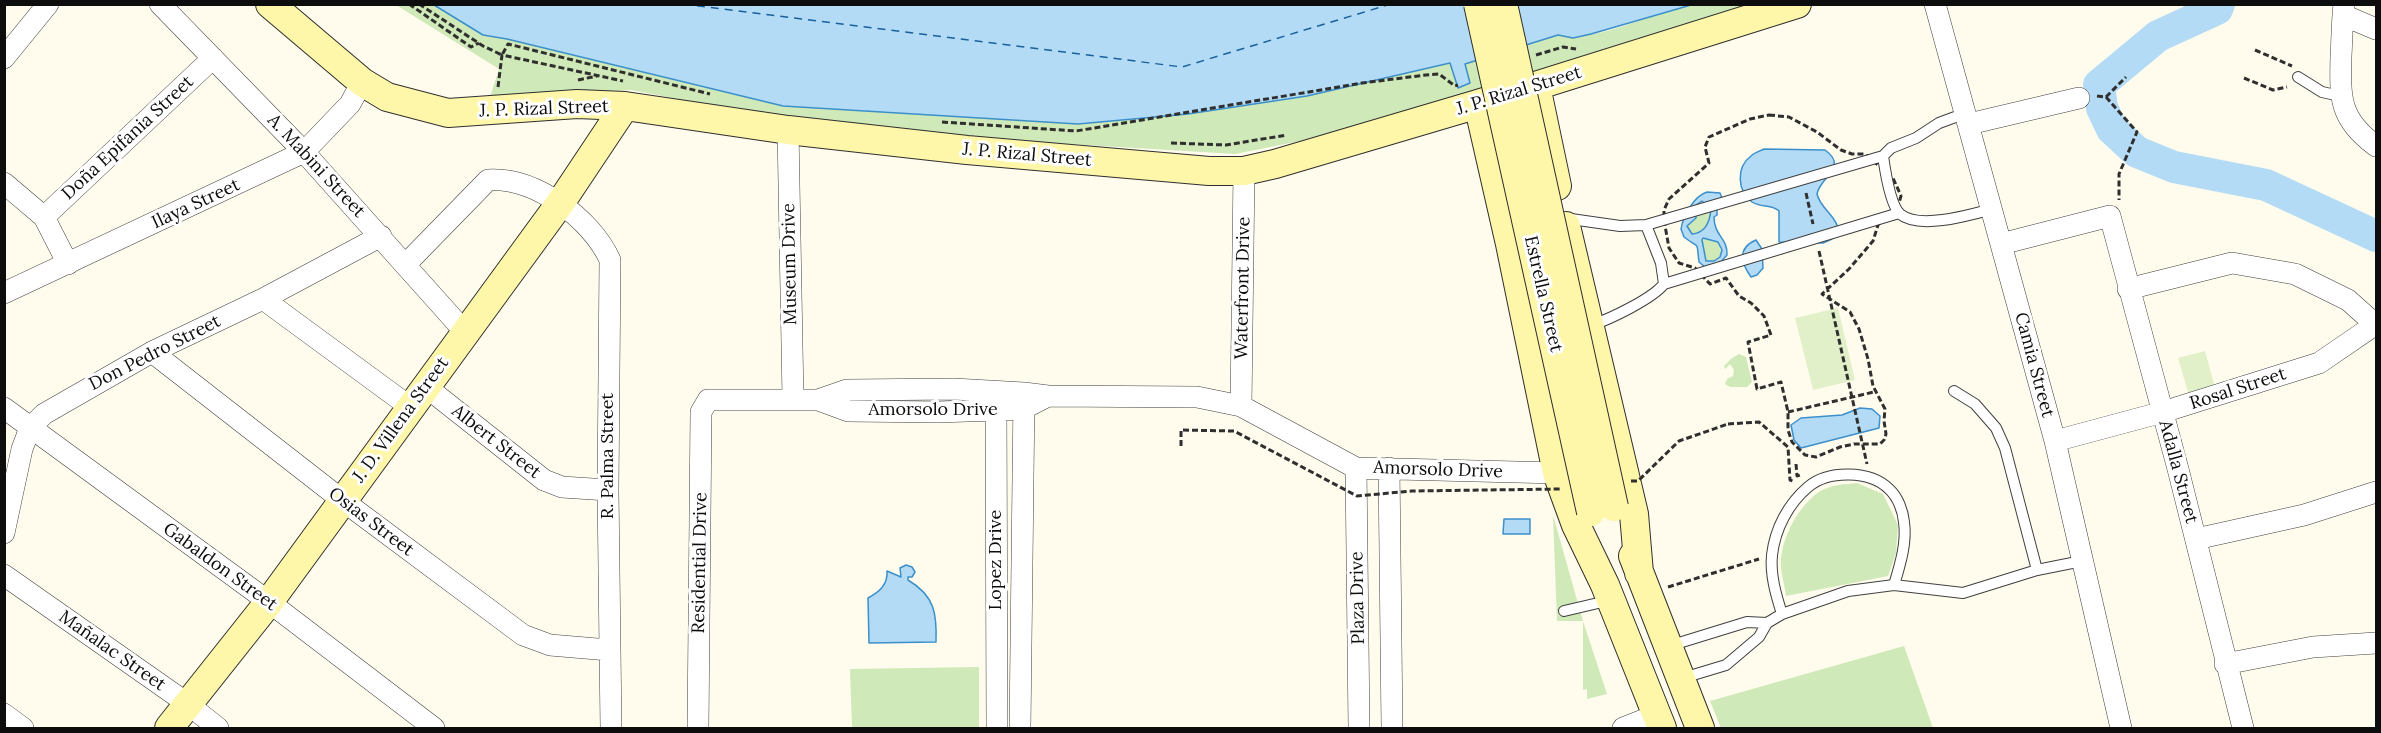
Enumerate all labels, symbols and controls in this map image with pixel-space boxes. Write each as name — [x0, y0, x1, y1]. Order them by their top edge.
street label: J. P. Rizal Street — [1454, 62, 1584, 120]
street label: Doña Epifania Street — [58, 71, 198, 205]
street label: J. P. Rizal Street — [479, 96, 609, 122]
street label: A. Mabini Street — [263, 110, 369, 222]
street label: J. P. Rizal Street — [962, 139, 1092, 171]
street label: Ilaya Street — [149, 174, 243, 234]
street label: Museum Drive — [778, 203, 802, 325]
street label: Waterfront Drive — [1231, 216, 1255, 360]
street label: Estrella Street — [1519, 234, 1567, 354]
street label: Camia Street — [2010, 310, 2058, 420]
street label: Don Pedro Street — [86, 311, 224, 395]
street label: J. D. Villena Street — [348, 353, 454, 487]
street label: Rosal Street — [2187, 363, 2289, 415]
street label: R. Palma Street — [597, 393, 619, 519]
street label: Amorsolo Drive — [868, 399, 998, 421]
street label: Albert Street — [447, 401, 545, 483]
street label: Adalla Street — [2154, 418, 2202, 526]
street label: Amorsolo Drive — [1373, 457, 1503, 483]
street label: Osias Street — [324, 483, 418, 561]
street label: Residential Drive — [688, 492, 712, 634]
street label: Lopez Drive — [985, 510, 1007, 610]
street label: Gabaldon Street — [159, 518, 281, 616]
street label: Plaza Drive — [1346, 551, 1370, 645]
street label: Mañalac Street — [54, 606, 170, 696]

